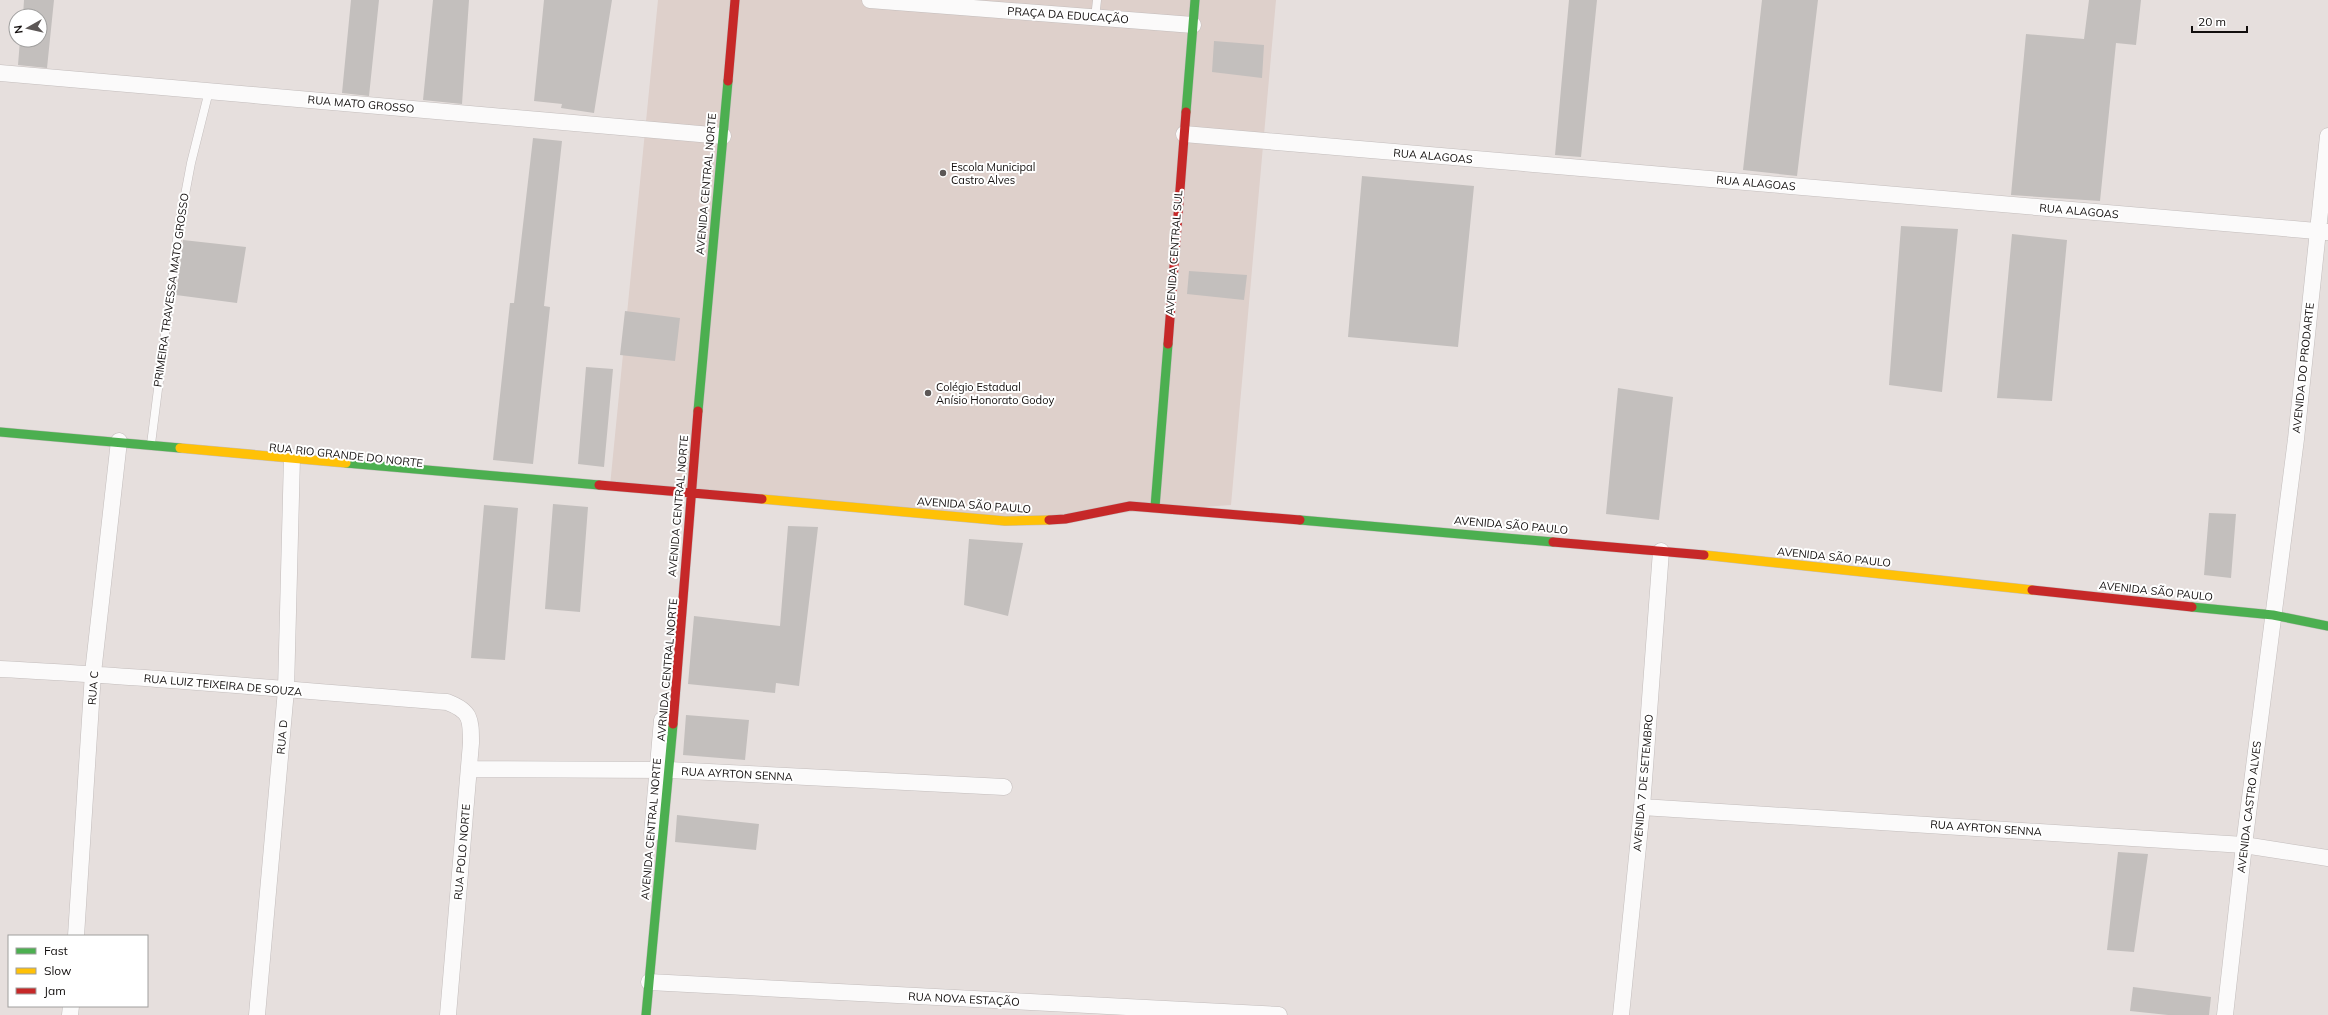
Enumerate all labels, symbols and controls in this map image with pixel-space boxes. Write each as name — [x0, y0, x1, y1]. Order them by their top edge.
street label: PRAÇA DA EDUCAÇÃO — [1007, 4, 1129, 26]
north arrow — [8, 8, 48, 48]
scale bar — [2192, 8, 2247, 34]
text: 20 m — [2198, 14, 2226, 29]
text: N — [11, 24, 26, 34]
street label: RUA MATO GROSSO — [307, 92, 415, 116]
street label: AVENIDA CENTRAL NORTE — [693, 113, 719, 255]
street label: RUA ALAGOAS — [1393, 146, 1473, 166]
place label: Escola Municipal Castro Alves — [951, 160, 1035, 187]
marker: Escola Municipal Castro Alves — [938, 168, 948, 178]
street label: RUA ALAGOAS — [1716, 173, 1796, 193]
street label: AVENIDA CENTRAL SUL — [1163, 190, 1185, 316]
street label: PRIMEIRA TRAVESSA MATO GROSSO — [150, 192, 192, 388]
street label: RUA ALAGOAS — [2039, 201, 2119, 221]
street label: AVENIDA DO PRODARTE — [2289, 302, 2317, 434]
place label: Colégio Estadual Anísio Honorato Godoy — [936, 380, 1054, 407]
marker: Colégio Estadual Anísio Honorato Godoy — [923, 388, 933, 398]
street label: AVENIDA CENTRAL NORTE — [665, 435, 691, 577]
street label: RUA RIO GRANDE DO NORTE — [268, 440, 424, 470]
street label: AVENIDA SÃO PAULO — [916, 494, 1032, 516]
street label: AVENIDA SÃO PAULO — [1453, 513, 1569, 537]
street label: AVENIDA SÃO PAULO — [1776, 544, 1892, 570]
street label: AVENIDA SÃO PAULO — [2098, 578, 2214, 604]
street label: AVRNIDA CENTRAL NORTE — [654, 598, 680, 742]
street label: RUA C — [85, 671, 101, 705]
street label: RUA LUIZ TEIXEIRA DE SOUZA — [143, 671, 303, 699]
street label: AVENIDA 7 DE SETEMBRO — [1630, 714, 1656, 852]
street label: RUA D — [274, 719, 290, 755]
street label: AVENIDA CASTRO ALVES — [2234, 740, 2264, 874]
street label: AVENIDA CENTRAL NORTE — [638, 758, 664, 900]
street label: RUA AYRTON SENNA — [681, 764, 793, 784]
street label: RUA POLO NORTE — [451, 803, 473, 901]
street label: RUA AYRTON SENNA — [1930, 817, 2042, 839]
legend — [8, 935, 148, 1007]
text: Fast — [44, 943, 68, 958]
text: Slow — [44, 963, 72, 978]
text: Jam — [44, 983, 66, 998]
street label: RUA NOVA ESTAÇÃO — [908, 989, 1020, 1009]

